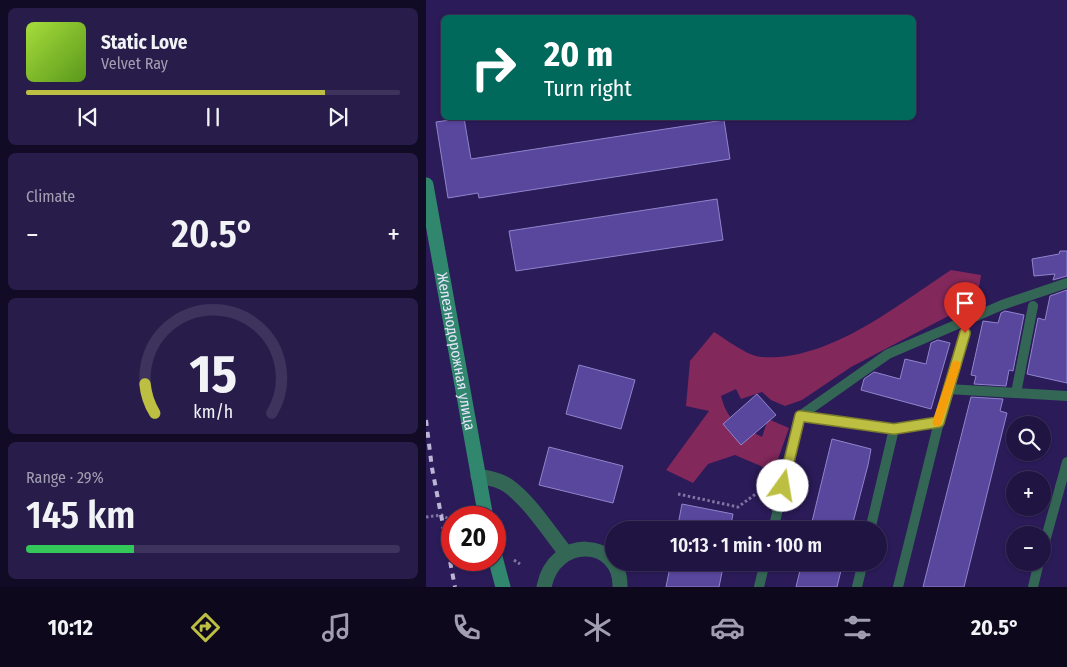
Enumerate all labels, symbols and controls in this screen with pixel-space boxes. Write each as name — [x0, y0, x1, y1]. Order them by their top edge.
text: Static Love — [101, 31, 188, 54]
text: 20 m — [544, 33, 613, 75]
icon: right — [461, 35, 526, 100]
text: Velvet Ray — [101, 54, 168, 73]
text: Turn right — [544, 75, 632, 102]
icon: previous — [74, 103, 102, 131]
icon: pause — [199, 103, 227, 131]
icon: next — [324, 103, 352, 131]
text: Climate — [26, 187, 75, 206]
text: 20.5° — [172, 211, 254, 257]
text: − — [26, 218, 39, 251]
text: + — [387, 218, 400, 251]
street label: Железнодорожная улица — [433, 271, 479, 432]
pin — [944, 282, 986, 333]
icon: arrive — [951, 289, 979, 317]
text: 15 — [189, 343, 237, 406]
text: km/h — [193, 401, 233, 423]
map controls — [1006, 416, 1051, 571]
button: search — [1006, 416, 1051, 461]
position arrow — [756, 459, 808, 511]
text: Range · 29% — [26, 468, 104, 487]
button: + — [1006, 471, 1051, 516]
text: 145 km — [26, 492, 135, 538]
speed limit sign: 20 — [441, 506, 506, 571]
button: − — [1006, 526, 1051, 571]
text: 10:13 · 1 min · 100 m — [670, 534, 822, 557]
icon: directions — [188, 610, 223, 645]
icon: music — [319, 610, 354, 645]
icon: phone — [449, 610, 484, 645]
icon: climate — [580, 610, 615, 645]
icon: car — [710, 610, 745, 645]
icon: filters — [840, 610, 875, 645]
text: 10:12 — [48, 614, 93, 641]
text: 20.5° — [971, 614, 1019, 641]

